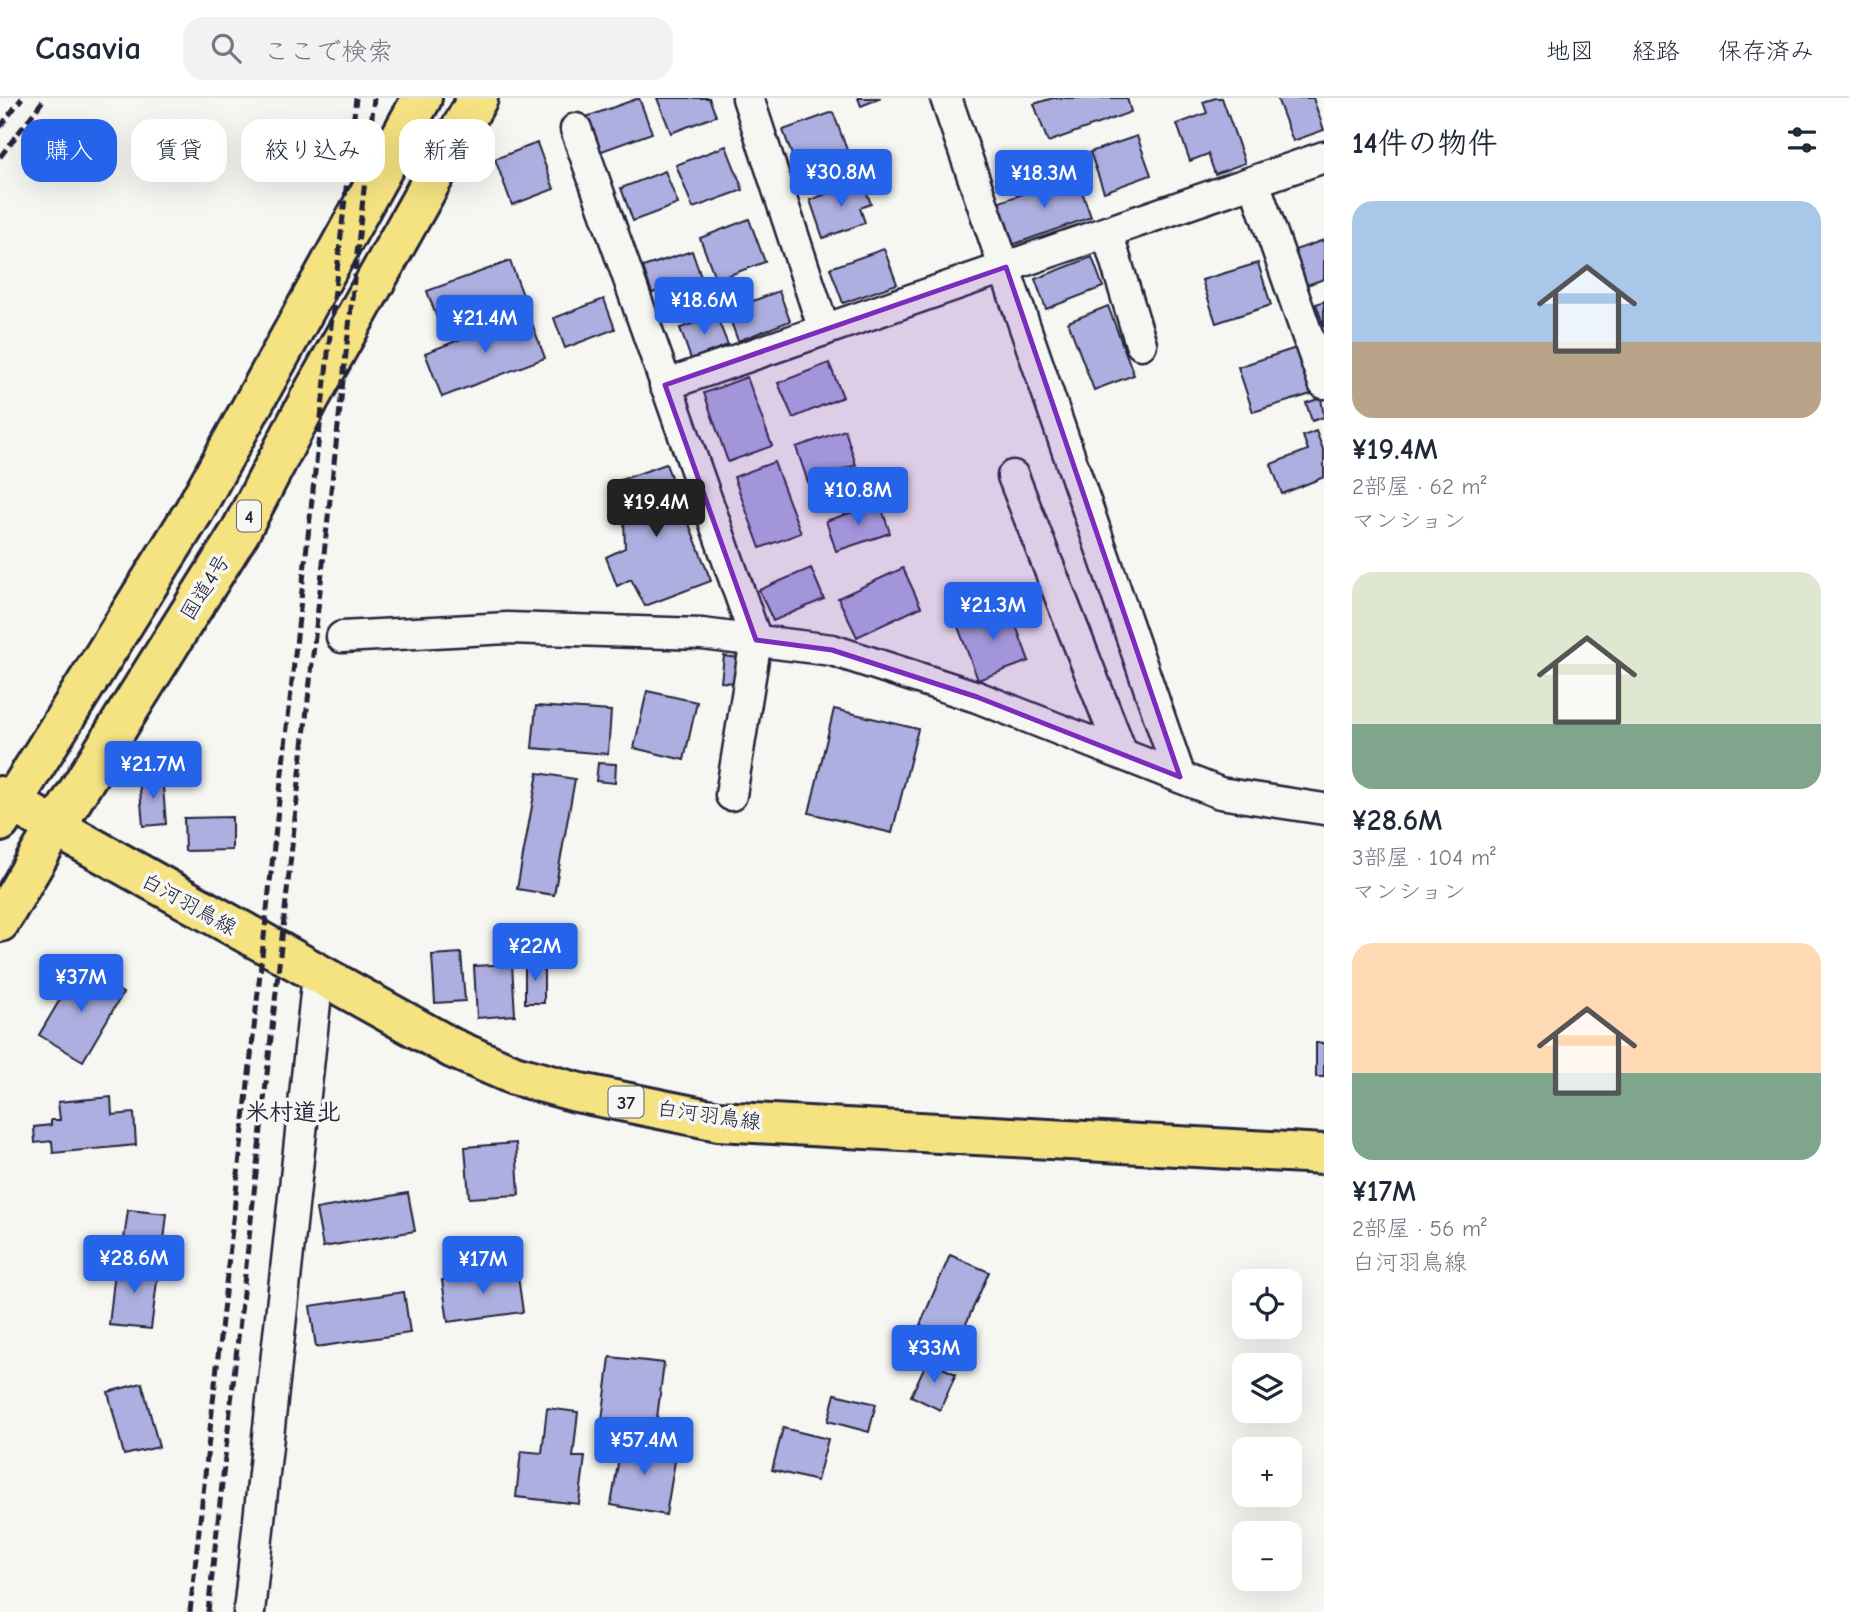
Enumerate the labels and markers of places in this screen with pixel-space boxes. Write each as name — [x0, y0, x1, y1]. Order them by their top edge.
pin: ¥30.8M — [784, 150, 898, 209]
pin: ¥18.3M — [987, 150, 1101, 210]
pin: ¥18.6M — [647, 278, 761, 337]
pin: ¥21.4M — [428, 296, 542, 355]
pin: ¥10.8M — [801, 468, 915, 527]
pin: ¥19.4M — [599, 480, 713, 539]
pin: ¥21.3M — [936, 582, 1050, 642]
pin: ¥21.7M — [96, 742, 210, 801]
pin: ¥22M — [494, 924, 576, 983]
pin: ¥37M — [40, 954, 122, 1014]
pin: ¥28.6M — [77, 1236, 191, 1295]
pin: ¥17M — [442, 1236, 524, 1296]
pin: ¥33M — [893, 1326, 975, 1385]
pin: ¥57.4M — [587, 1418, 701, 1477]

